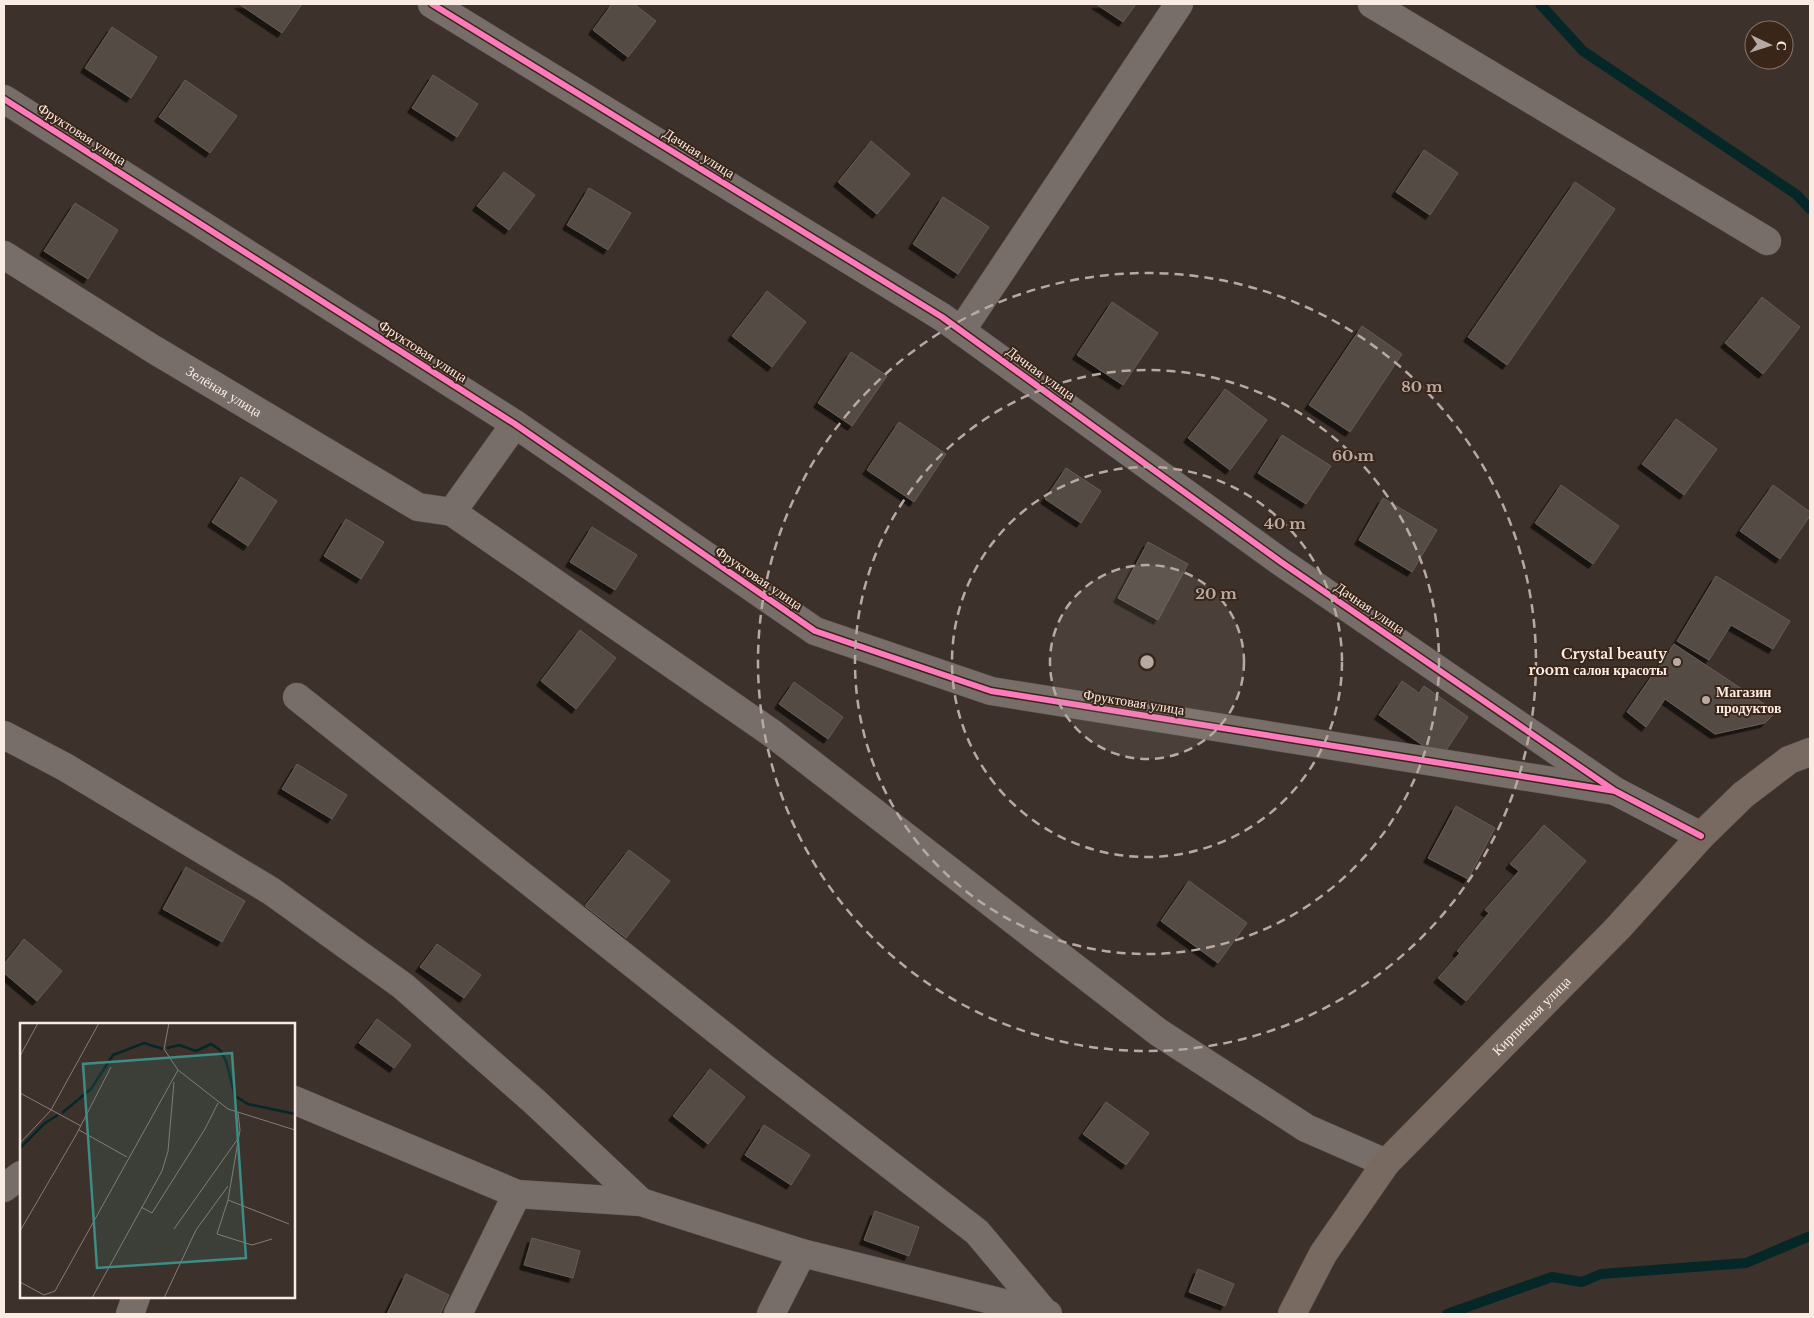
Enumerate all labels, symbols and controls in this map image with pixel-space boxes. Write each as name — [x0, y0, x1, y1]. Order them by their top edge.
north arrow — [1744, 20, 1794, 70]
text: С — [1773, 40, 1791, 52]
street label: Фруктовая улица — [34, 99, 130, 170]
street label: Дачная улица — [660, 124, 739, 183]
street label: Фруктовая улица — [375, 316, 471, 387]
street label: Дачная улица — [1003, 342, 1080, 405]
street label: Зелёная улица — [183, 362, 266, 421]
text: 80 m — [1401, 377, 1443, 396]
text: 60 m — [1332, 446, 1374, 465]
text: 40 m — [1264, 514, 1306, 533]
street label: Фруктовая улица — [712, 542, 807, 614]
street label: Дачная улица — [1331, 578, 1409, 639]
text: 20 m — [1195, 584, 1237, 603]
place label: Crystal beauty room салон красоты — [1529, 645, 1668, 679]
centre of rings — [1138, 653, 1156, 671]
marker: Crystal beauty room салон красоты — [1671, 656, 1683, 668]
place label: Магазин продуктов — [1716, 683, 1782, 717]
street label: Фруктовая улица — [1082, 685, 1187, 719]
marker: Магазин продуктов — [1700, 694, 1712, 706]
street label: Кирпичная улица — [1488, 972, 1575, 1059]
inset map — [20, 1023, 295, 1298]

